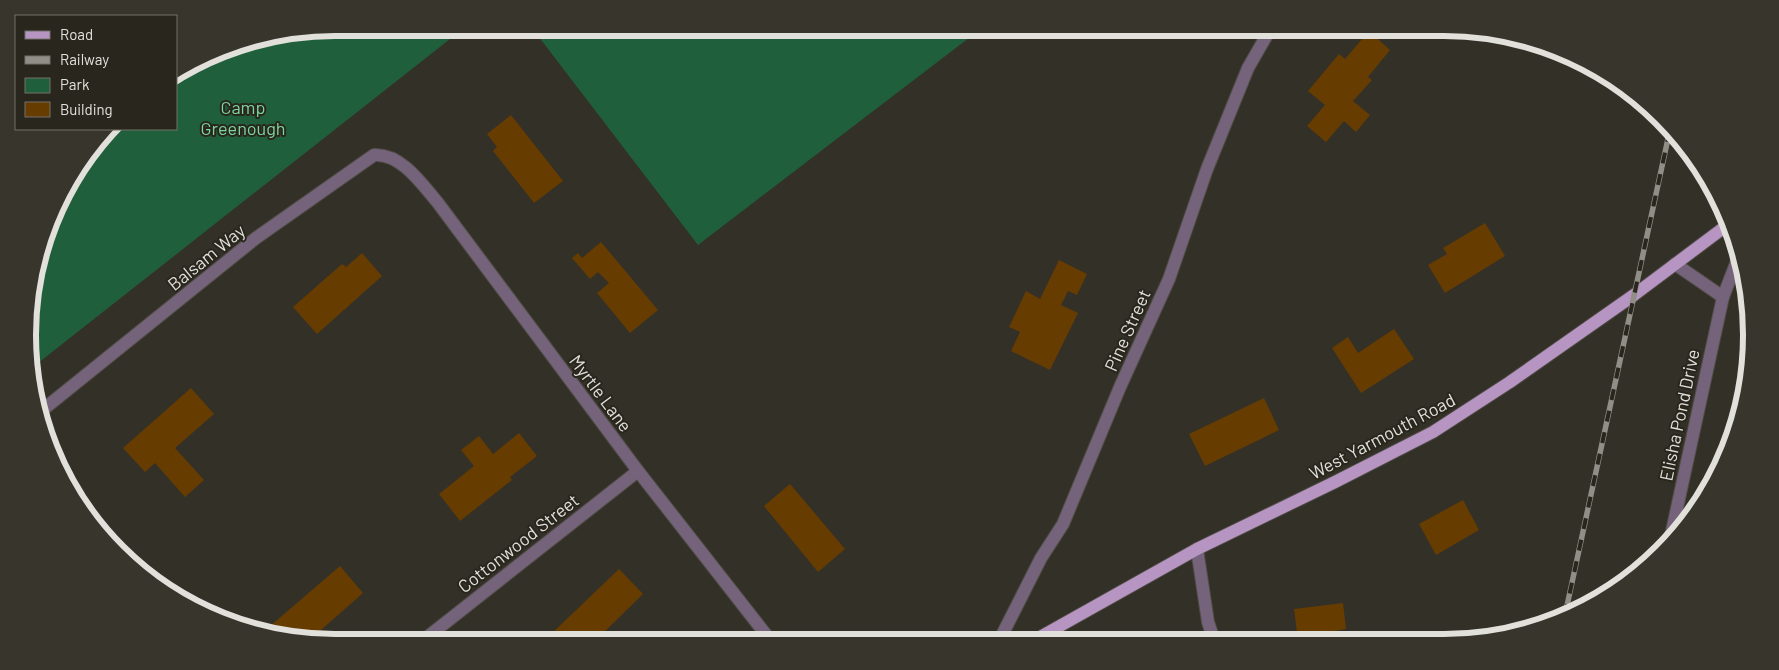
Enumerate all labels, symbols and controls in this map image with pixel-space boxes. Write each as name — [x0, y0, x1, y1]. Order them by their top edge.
legend — [15, 15, 178, 130]
text: Road — [60, 25, 93, 43]
text: Railway — [60, 50, 109, 68]
text: Park — [60, 75, 90, 93]
park label: Camp Greenough — [200, 96, 286, 139]
text: Building — [60, 100, 113, 118]
street label: Balsam Way — [163, 219, 249, 295]
street label: Pine Street — [1099, 286, 1155, 374]
street label: Elisha Pond Drive — [1654, 347, 1704, 483]
street label: Myrtle Lane — [565, 350, 637, 436]
street label: West Yarmouth Road — [1305, 388, 1459, 484]
street label: Cottonwood Street — [453, 489, 583, 597]

